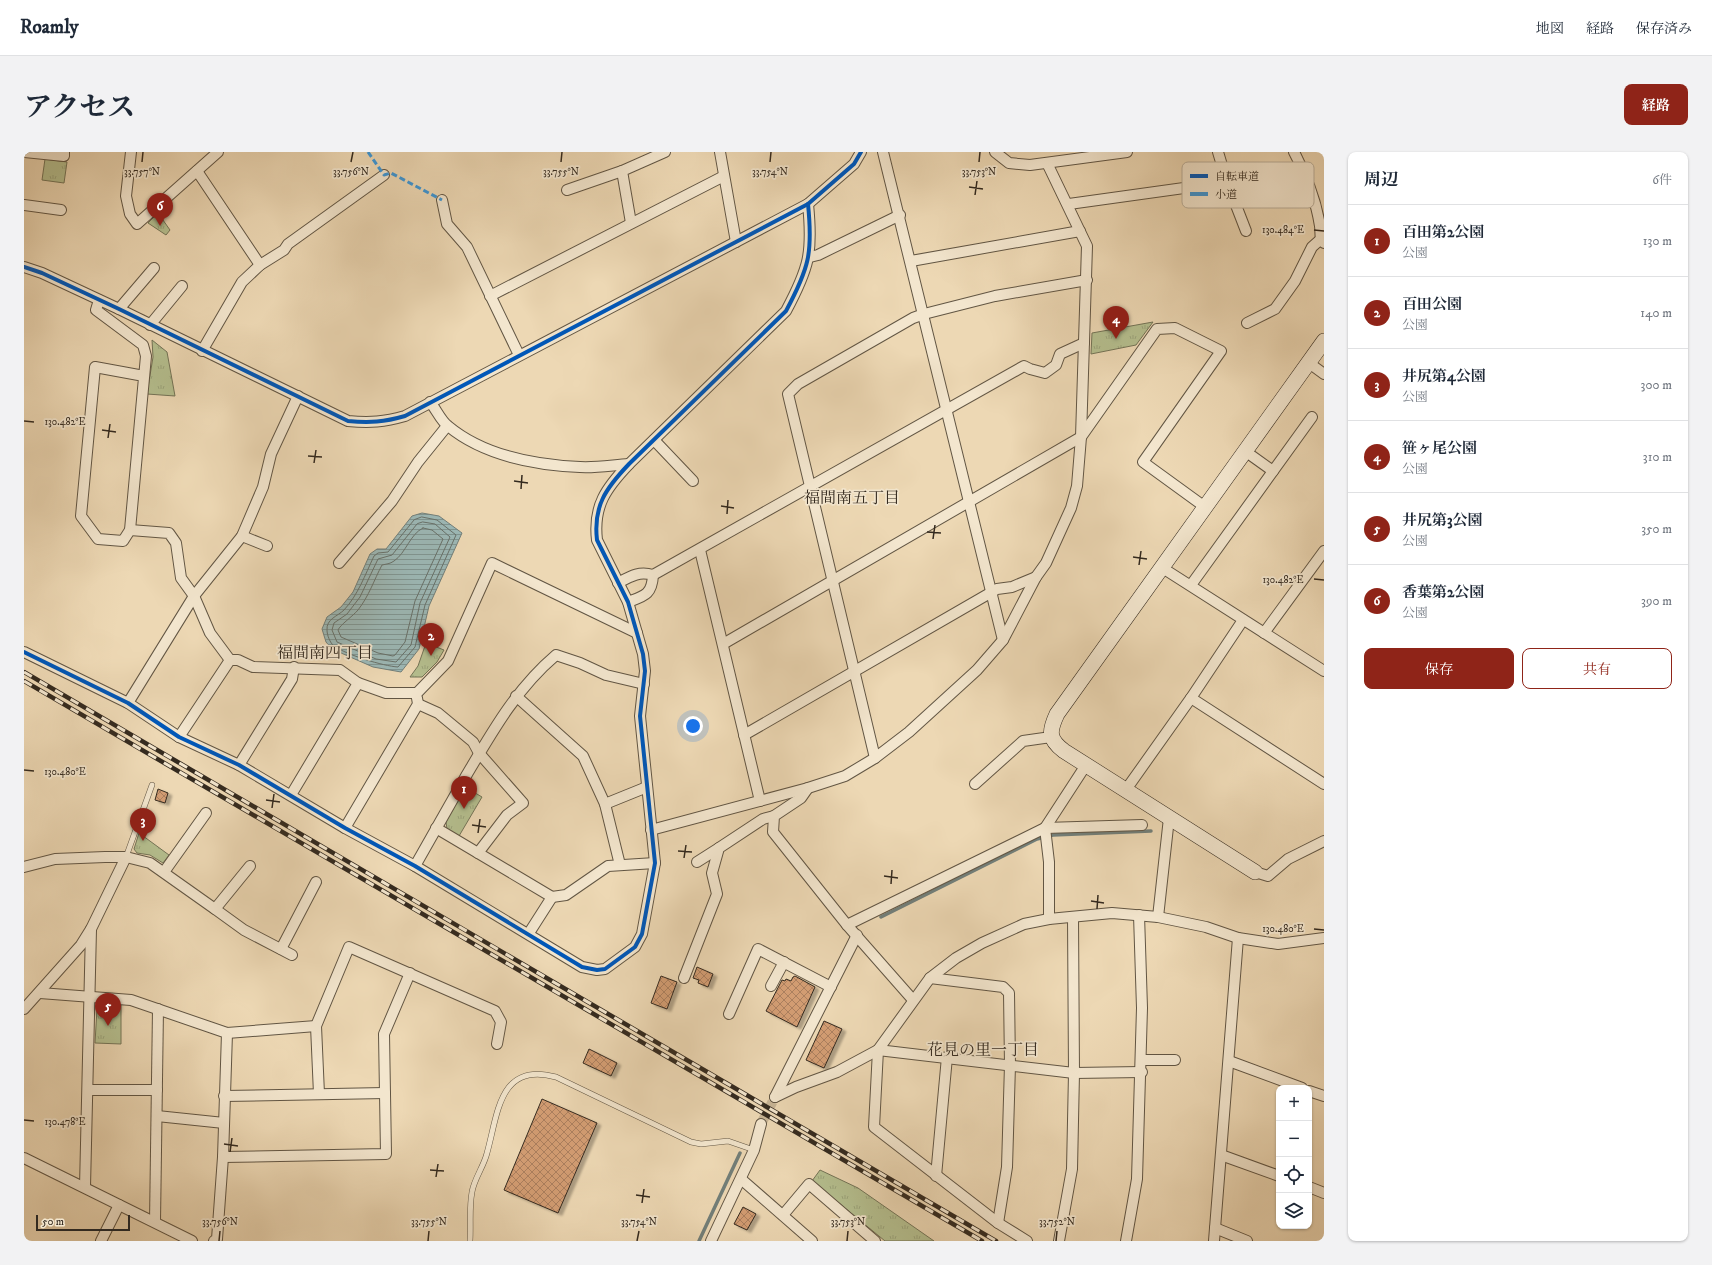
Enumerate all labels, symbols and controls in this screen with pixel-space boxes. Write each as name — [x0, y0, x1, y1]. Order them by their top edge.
text: Roamly — [20, 16, 79, 39]
text: 地図 — [1536, 20, 1564, 38]
text: 経路 — [1586, 20, 1614, 38]
text: 保存済み — [1636, 20, 1692, 38]
button: 経路 — [1624, 84, 1688, 125]
text: アクセス — [24, 90, 135, 125]
legend — [1182, 162, 1314, 208]
text: 33.757°N — [124, 166, 160, 178]
text: 33.756°N — [333, 166, 369, 178]
text: 33.755°N — [543, 166, 579, 178]
text: 33.754°N — [752, 166, 788, 178]
text: 33.753°N — [962, 166, 996, 178]
text: 周辺 — [1364, 169, 1398, 191]
text: 自転車道 — [1215, 170, 1259, 184]
text: 6件 — [1652, 172, 1672, 188]
text: 小道 — [1215, 188, 1237, 202]
pin: 6 — [147, 193, 173, 226]
text: 百田第2公園 — [1402, 223, 1484, 242]
text: 130.484°E — [1262, 224, 1304, 236]
text: 1 — [1375, 233, 1379, 249]
text: 130 m — [1643, 233, 1672, 249]
text: 公園 — [1402, 245, 1428, 261]
text: 百田公園 — [1402, 295, 1462, 314]
text: 2 — [1374, 305, 1380, 321]
text: 140 m — [1640, 305, 1672, 321]
pin: 4 — [1103, 306, 1129, 339]
text: 公園 — [1402, 317, 1428, 333]
text: 井尻第4公園 — [1402, 367, 1486, 386]
text: 3 — [1375, 377, 1379, 393]
text: 300 m — [1641, 377, 1672, 393]
text: 公園 — [1402, 389, 1428, 405]
text: 130.482°E — [44, 416, 86, 428]
text: 笹ヶ尾公園 — [1402, 439, 1477, 458]
text: 4 — [1373, 449, 1381, 465]
text: 310 m — [1643, 449, 1672, 465]
text: 公園 — [1402, 461, 1428, 477]
district label: 福間南五丁目 — [804, 488, 900, 508]
text: 井尻第3公園 — [1402, 511, 1483, 530]
text: 5 — [1374, 521, 1380, 537]
text: 350 m — [1641, 521, 1672, 537]
text: 公園 — [1402, 533, 1428, 549]
text: 130.482°E — [1262, 574, 1304, 586]
text: 香葉第2公園 — [1402, 583, 1484, 602]
text: 6 — [1374, 593, 1380, 609]
text: 390 m — [1641, 593, 1672, 609]
text: 公園 — [1402, 605, 1428, 621]
pin: 2 — [418, 623, 444, 656]
district label: 福間南四丁目 — [277, 643, 373, 663]
button: 保存 — [1364, 648, 1514, 689]
button: 共有 — [1522, 648, 1672, 689]
your location — [683, 716, 703, 736]
text: 130.480°E — [44, 766, 86, 778]
pin: 1 — [451, 776, 477, 809]
pin: 3 — [130, 808, 156, 841]
text: 130.480°E — [1262, 923, 1304, 935]
pin: 5 — [95, 993, 121, 1026]
district label: 花見の里一丁目 — [927, 1040, 1039, 1060]
map controls — [1276, 1085, 1312, 1229]
button: + — [1276, 1085, 1312, 1121]
text: 130.478°E — [44, 1116, 86, 1128]
button: − — [1276, 1121, 1312, 1157]
button: locate — [1276, 1157, 1312, 1193]
button: layers — [1276, 1193, 1312, 1229]
scale bar — [36, 1213, 130, 1232]
text: 50 m — [42, 1215, 64, 1229]
text: 33.756°N — [202, 1216, 238, 1228]
text: 33.755°N — [411, 1216, 447, 1228]
text: 33.754°N — [621, 1216, 657, 1228]
text: 33.753°N — [831, 1216, 865, 1228]
text: 33.752°N — [1039, 1216, 1075, 1228]

